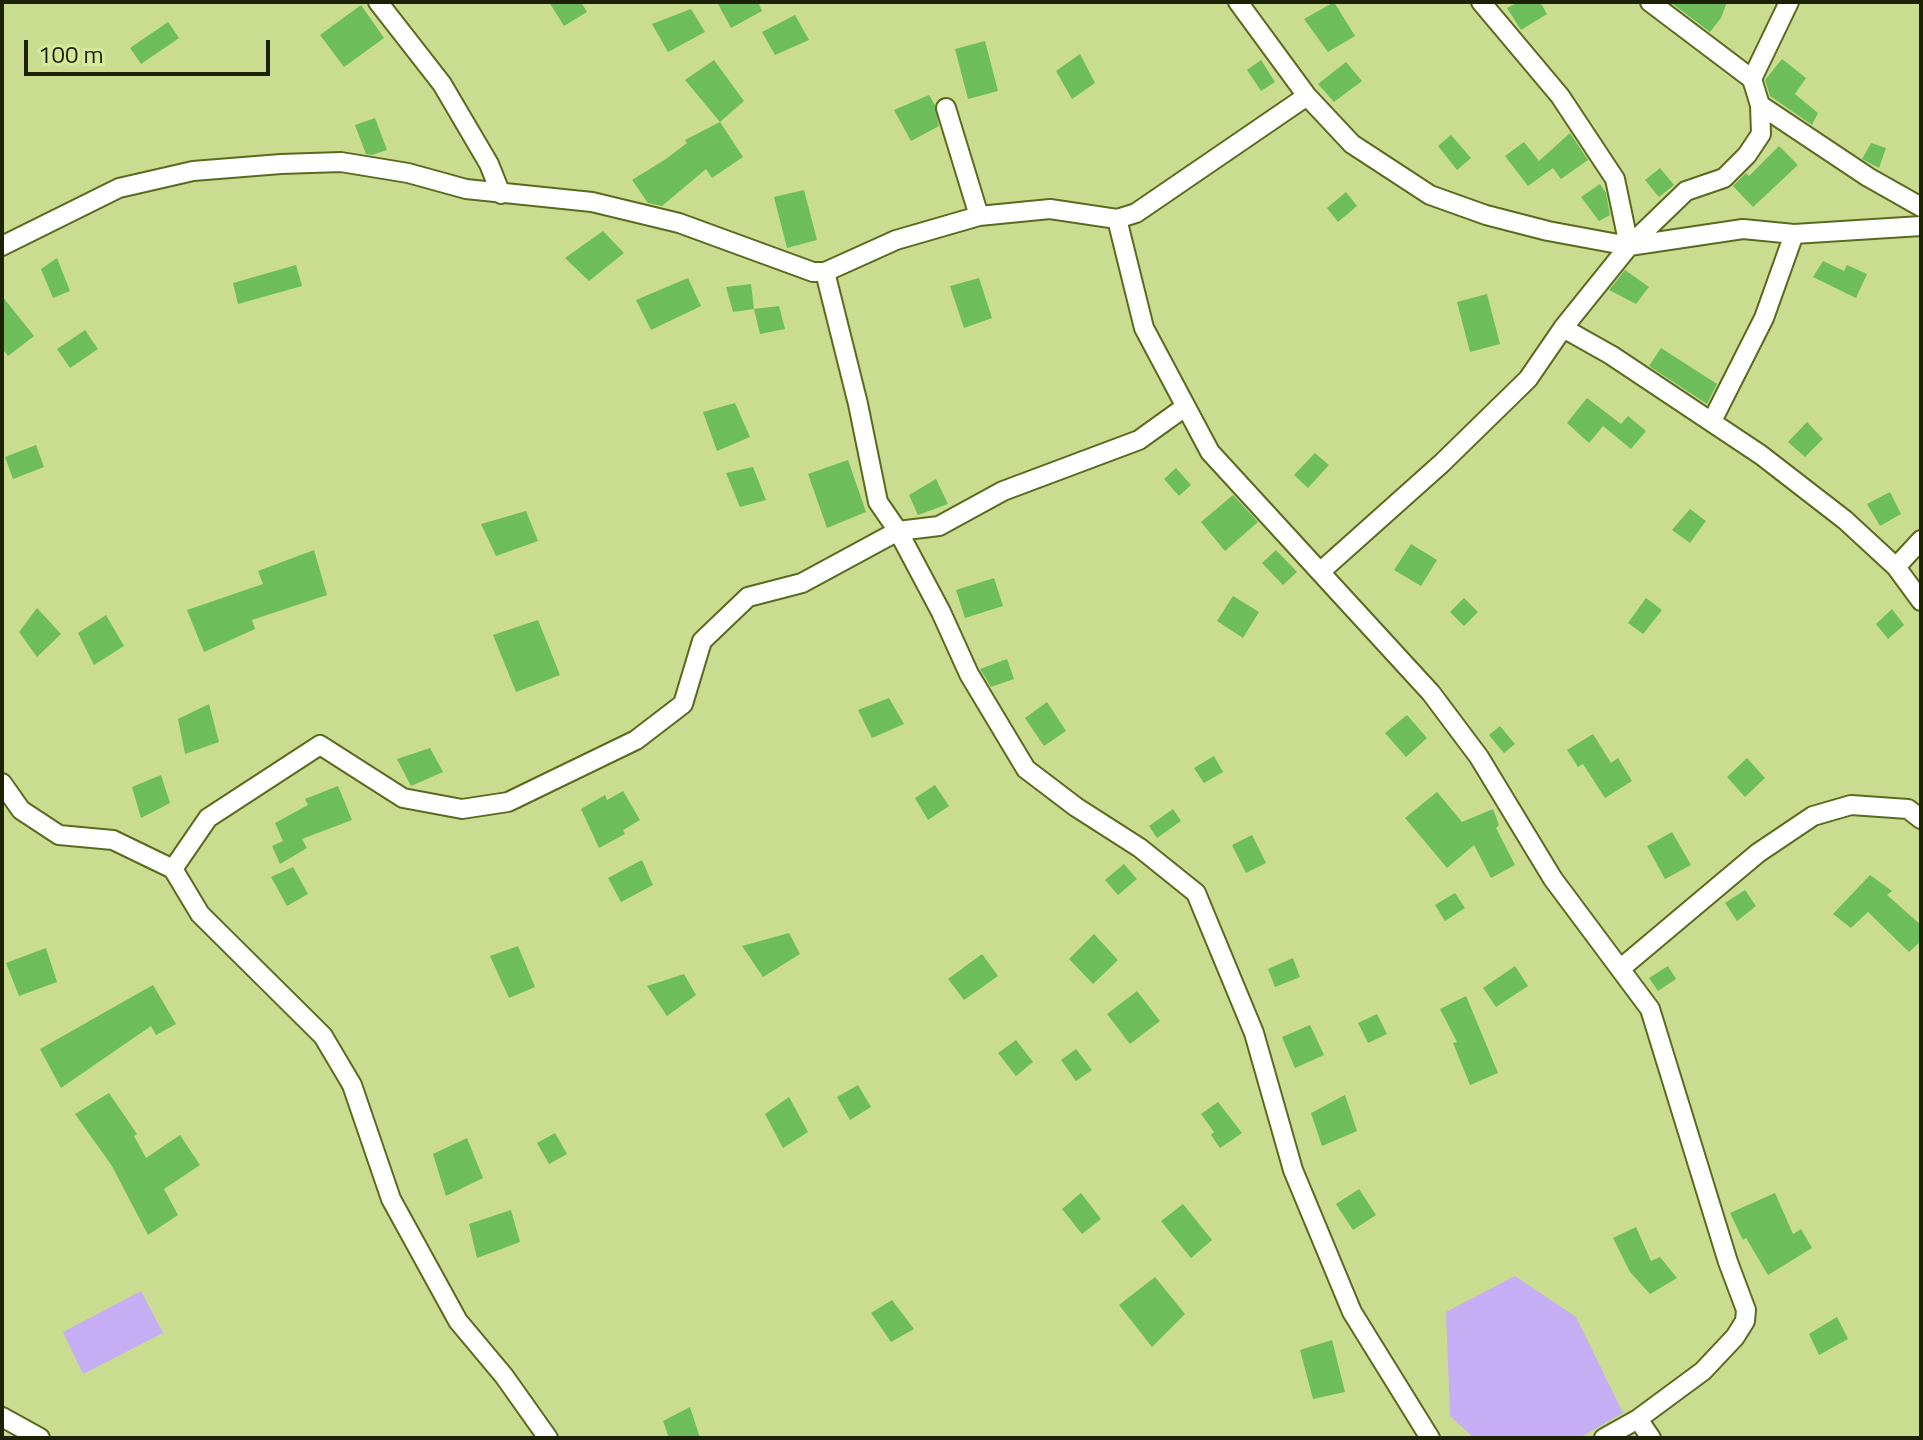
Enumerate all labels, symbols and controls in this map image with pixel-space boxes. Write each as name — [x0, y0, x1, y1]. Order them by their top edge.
scale bar — [28, 24, 274, 74]
text: 100 m — [38, 36, 104, 72]

